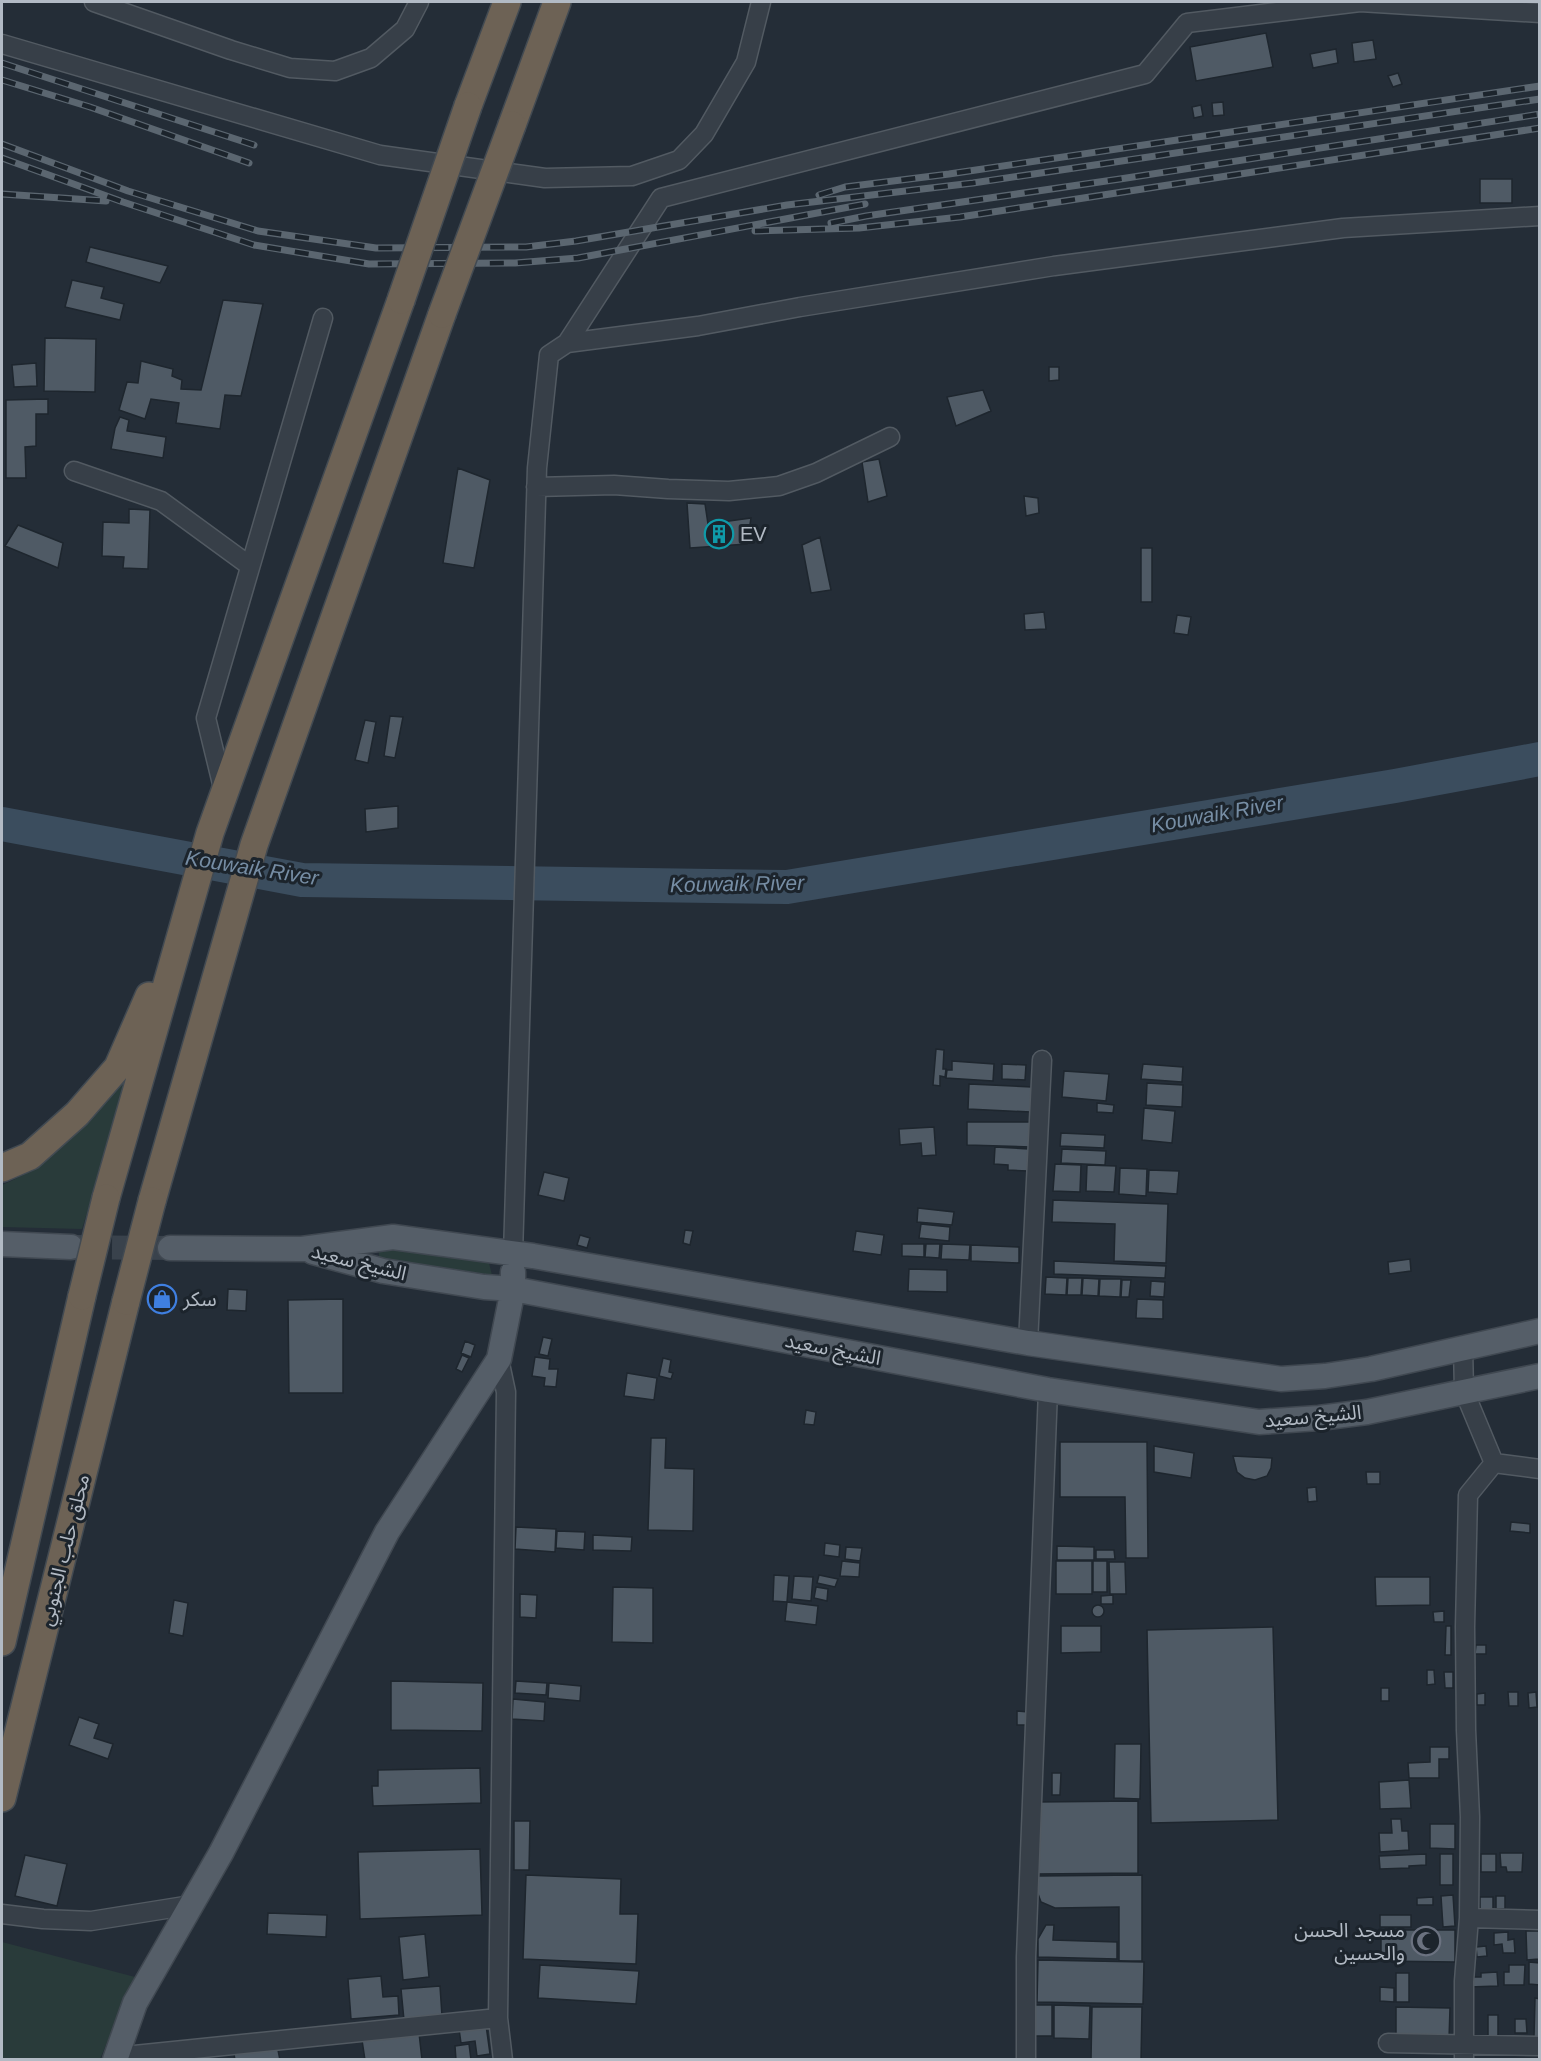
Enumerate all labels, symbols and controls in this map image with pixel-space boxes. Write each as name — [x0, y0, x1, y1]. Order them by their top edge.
building icon: EV — [703, 518, 735, 550]
place label: EV — [740, 523, 767, 545]
water label: Kouwaik River — [1149, 790, 1286, 836]
water label: Kouwaik River — [184, 846, 321, 890]
water label: Kouwaik River — [670, 871, 805, 896]
street label: الشيخ سعيد — [308, 1240, 409, 1288]
shop icon: سكر — [146, 1283, 178, 1315]
place label: سكر — [182, 1288, 217, 1311]
street label: الشيخ سعيد — [782, 1329, 883, 1373]
street label: الشيخ سعيد — [1264, 1401, 1363, 1435]
street label: محلق حلب الجنوبي — [35, 1472, 98, 1629]
place label: مسجد الحسن والحسين — [1294, 1919, 1405, 1965]
mosque icon: مسجد الحسن والحسين — [1410, 1925, 1442, 1957]

